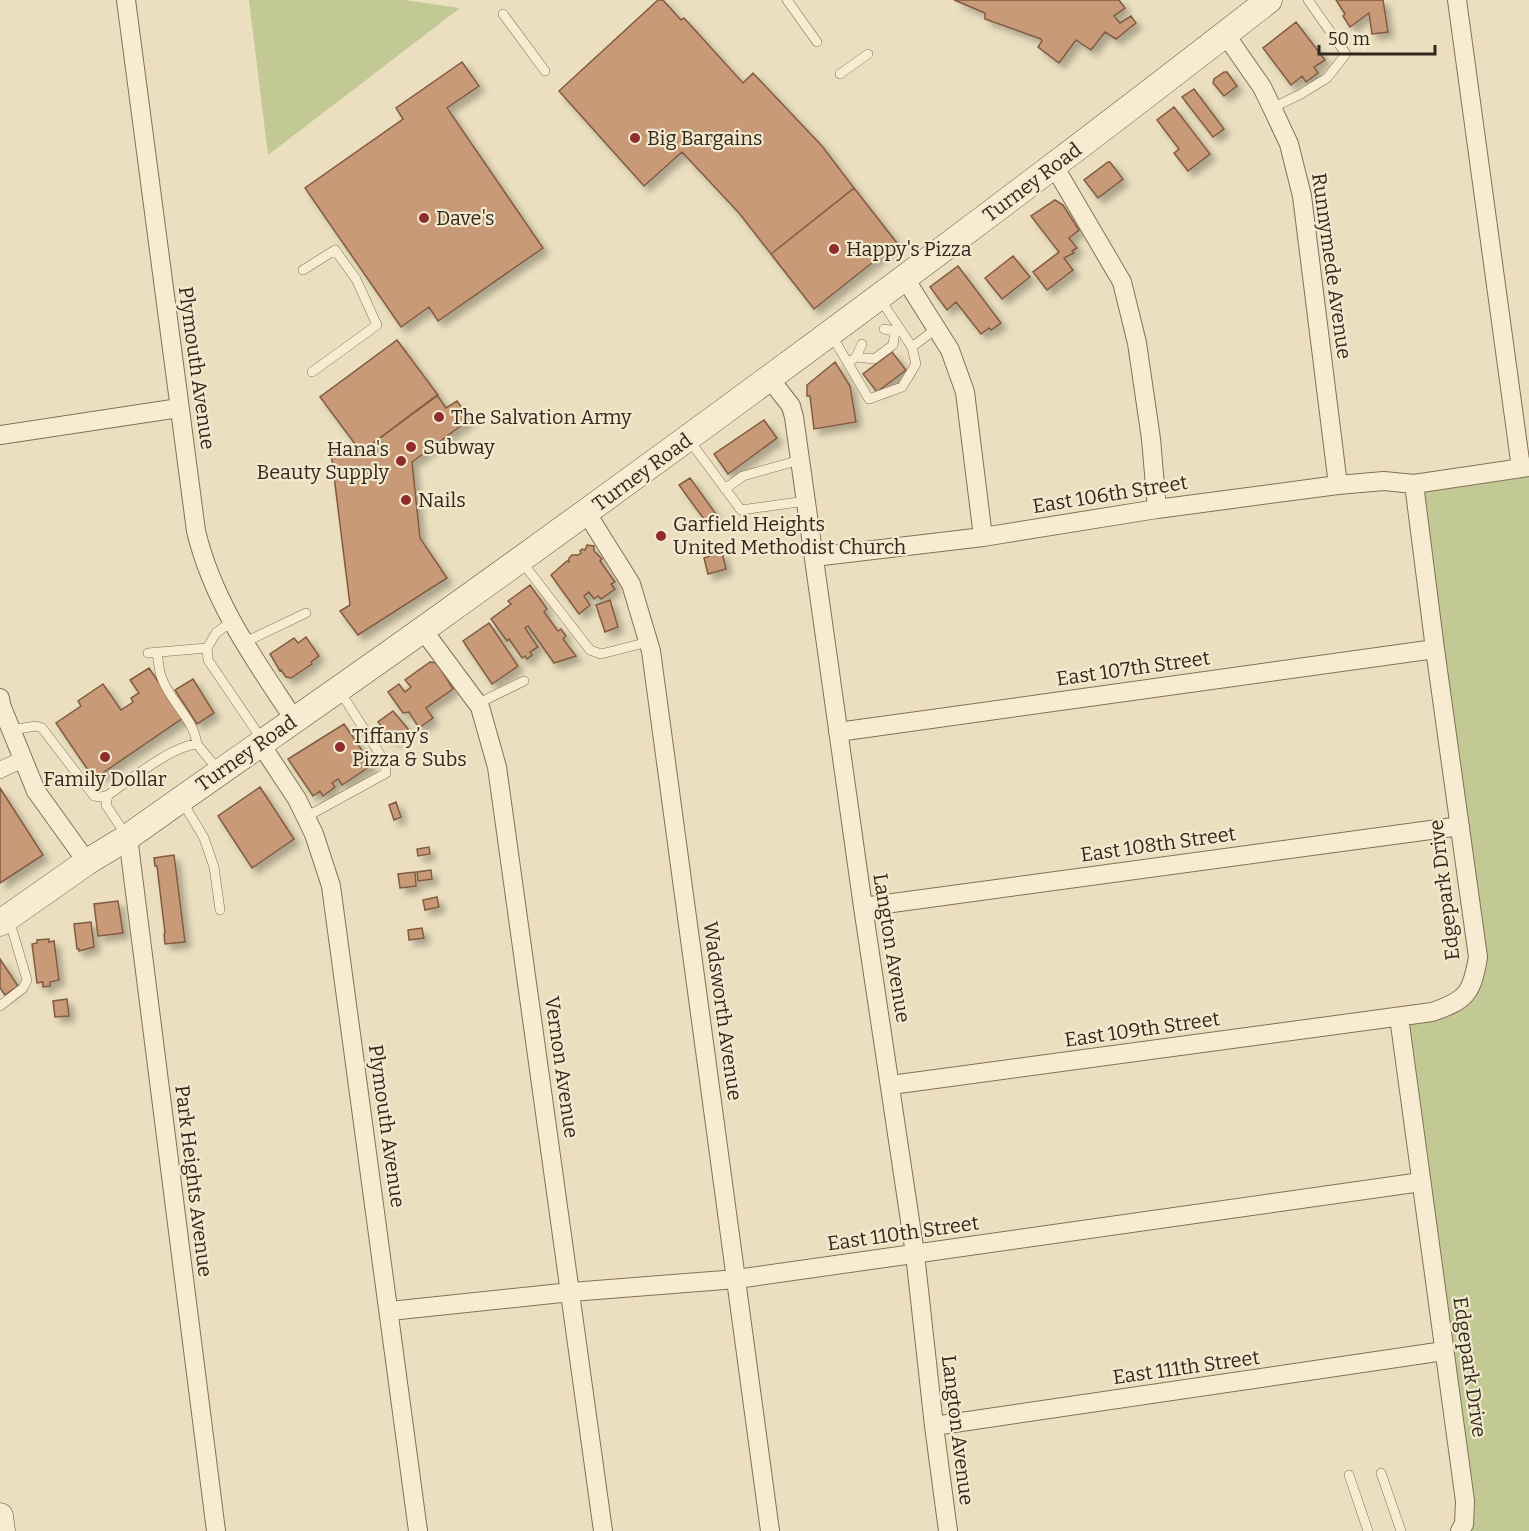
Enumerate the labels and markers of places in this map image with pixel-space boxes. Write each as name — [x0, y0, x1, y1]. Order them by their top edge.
place label: Big Bargains — [647, 126, 763, 150]
marker: Big Bargains — [628, 131, 642, 145]
place label: Dave's — [436, 206, 495, 230]
marker: Dave's — [417, 211, 431, 225]
place label: Happy's Pizza — [846, 237, 972, 261]
marker: Happy's Pizza — [827, 242, 841, 256]
place label: The Salvation Army — [451, 405, 632, 429]
marker: The Salvation Army — [432, 410, 446, 424]
place label: Subway — [423, 435, 495, 459]
place label: Hana's Beauty Supply — [256, 437, 389, 484]
marker: Subway — [404, 440, 418, 454]
marker: Hana's Beauty Supply — [394, 454, 408, 468]
place label: Nails — [418, 488, 466, 512]
marker: Nails — [399, 493, 413, 507]
place label: Garfield Heights United Methodist Church — [673, 512, 907, 559]
marker: Garfield Heights United Methodist Church — [654, 529, 668, 543]
place label: Tiffany’s Pizza & Subs — [352, 724, 467, 771]
marker: Tiffany’s Pizza & Subs — [333, 740, 347, 754]
marker: Family Dollar — [98, 750, 112, 764]
place label: Family Dollar — [43, 767, 167, 791]

